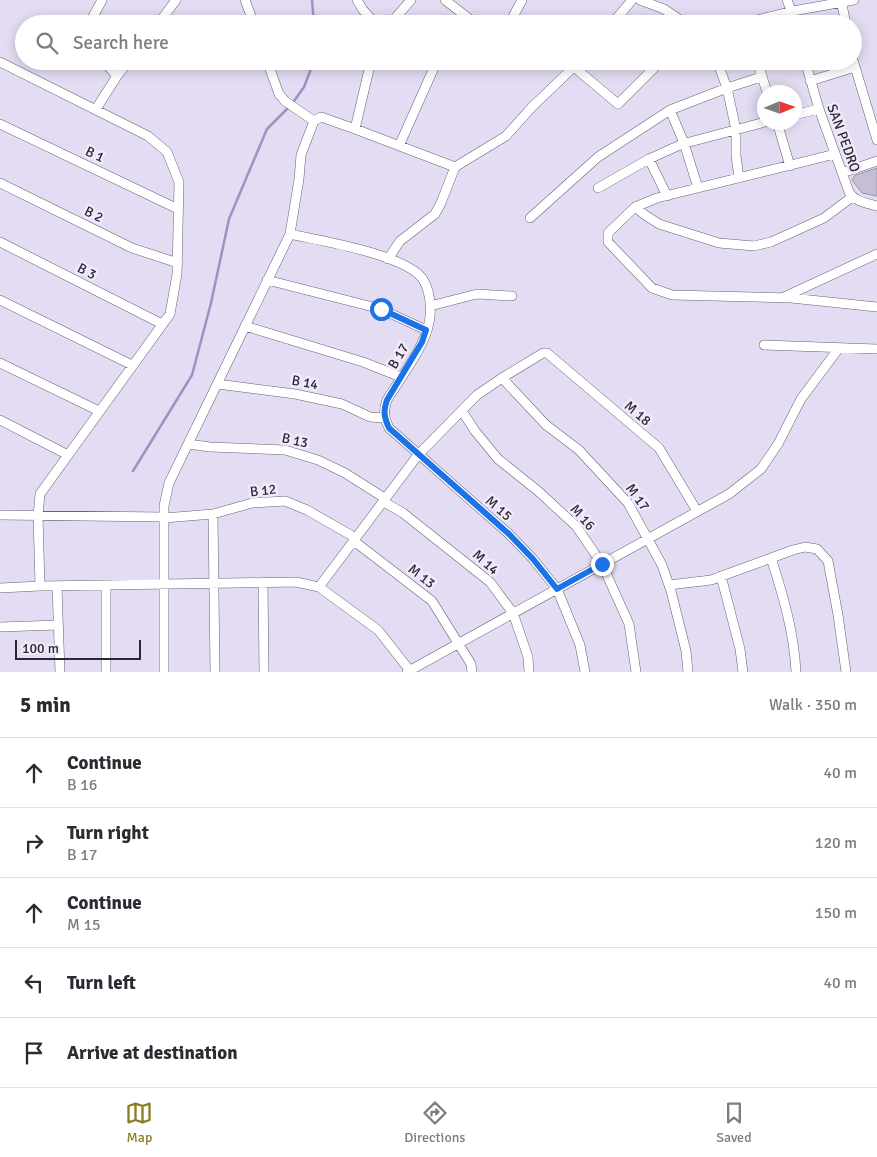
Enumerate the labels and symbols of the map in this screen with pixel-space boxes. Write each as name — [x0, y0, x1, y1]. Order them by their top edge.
north arrow — [757, 85, 802, 130]
street label: SAN PEDRO — [823, 102, 864, 175]
street label: B 1 — [83, 143, 107, 166]
street label: B 2 — [81, 203, 106, 226]
street label: B 3 — [74, 260, 99, 283]
route start — [370, 298, 393, 321]
street label: B 17 — [384, 340, 413, 372]
street label: B 14 — [290, 372, 320, 393]
street label: M 18 — [621, 397, 654, 429]
street label: B 13 — [280, 429, 310, 452]
street label: B 12 — [249, 480, 277, 501]
street label: M 17 — [622, 480, 653, 514]
street label: M 15 — [482, 492, 515, 524]
street label: M 16 — [566, 501, 599, 534]
street label: M 14 — [469, 546, 503, 579]
route end — [591, 553, 614, 576]
street label: M 13 — [405, 561, 439, 592]
scale bar — [15, 637, 141, 660]

